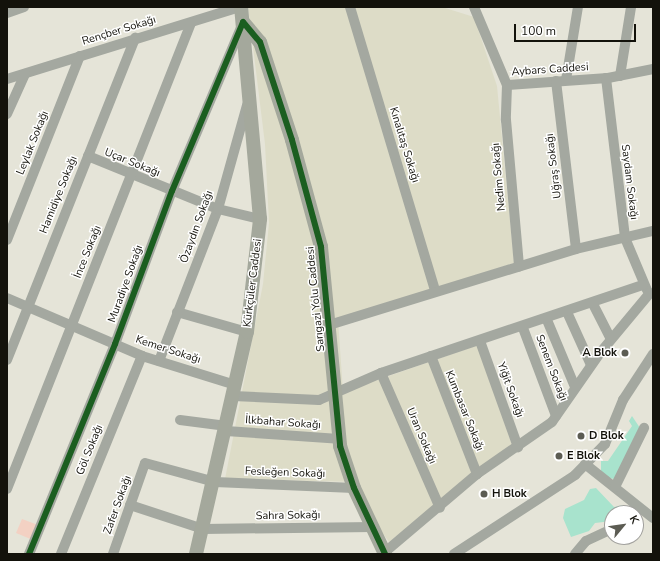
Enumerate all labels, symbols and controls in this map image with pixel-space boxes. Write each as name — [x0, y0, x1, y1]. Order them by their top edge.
street label: Rençber Sokağı — [80, 13, 158, 49]
scale bar — [516, 16, 638, 42]
text: 100 m — [521, 23, 556, 39]
street label: Aybars Caddesi — [511, 61, 589, 79]
street label: Kınalıtaş Sokağı — [386, 106, 422, 184]
street label: Leylak Sokağı — [14, 109, 52, 177]
street label: Uğraş Sokağı — [543, 133, 565, 199]
street label: Nedim Sokağı — [489, 142, 509, 212]
street label: Saydam Sokağı — [618, 144, 640, 220]
street label: Uçar Sokağı — [102, 146, 162, 180]
street label: Hamidiye Sokağı — [37, 154, 81, 236]
street label: Özaydın Sokağı — [178, 189, 216, 265]
street label: İnce Sokağı — [71, 224, 105, 280]
street label: Kürkçüler Caddesi — [241, 238, 265, 328]
street label: Muradiye Sokağı — [106, 243, 146, 325]
street label: Sarıgazi Yolu Caddesi — [304, 246, 328, 352]
street label: Kemer Sokağı — [134, 333, 202, 367]
street label: Senem Sokağı — [532, 333, 570, 403]
place label: A Blok — [583, 346, 617, 360]
marker: A Blok — [620, 348, 630, 358]
street label: Yiğit Sokağı — [494, 361, 526, 419]
street label: Kumbasar Sokağı — [442, 369, 486, 453]
street label: Uran Sokağı — [403, 406, 439, 466]
street label: İlkbahar Sokağı — [245, 414, 321, 432]
street label: Göl Sokağı — [74, 423, 106, 477]
place label: D Blok — [589, 429, 624, 443]
marker: D Blok — [576, 431, 586, 441]
place label: E Blok — [567, 449, 600, 463]
marker: E Blok — [554, 451, 564, 461]
street label: Fesleğen Sokağı — [245, 465, 325, 481]
street label: Zafer Sokağı — [101, 474, 135, 536]
place label: H Blok — [492, 487, 527, 501]
marker: H Blok — [479, 489, 489, 499]
north arrow — [604, 505, 644, 545]
street label: Sahra Sokağı — [256, 509, 320, 523]
text: K — [626, 513, 642, 526]

